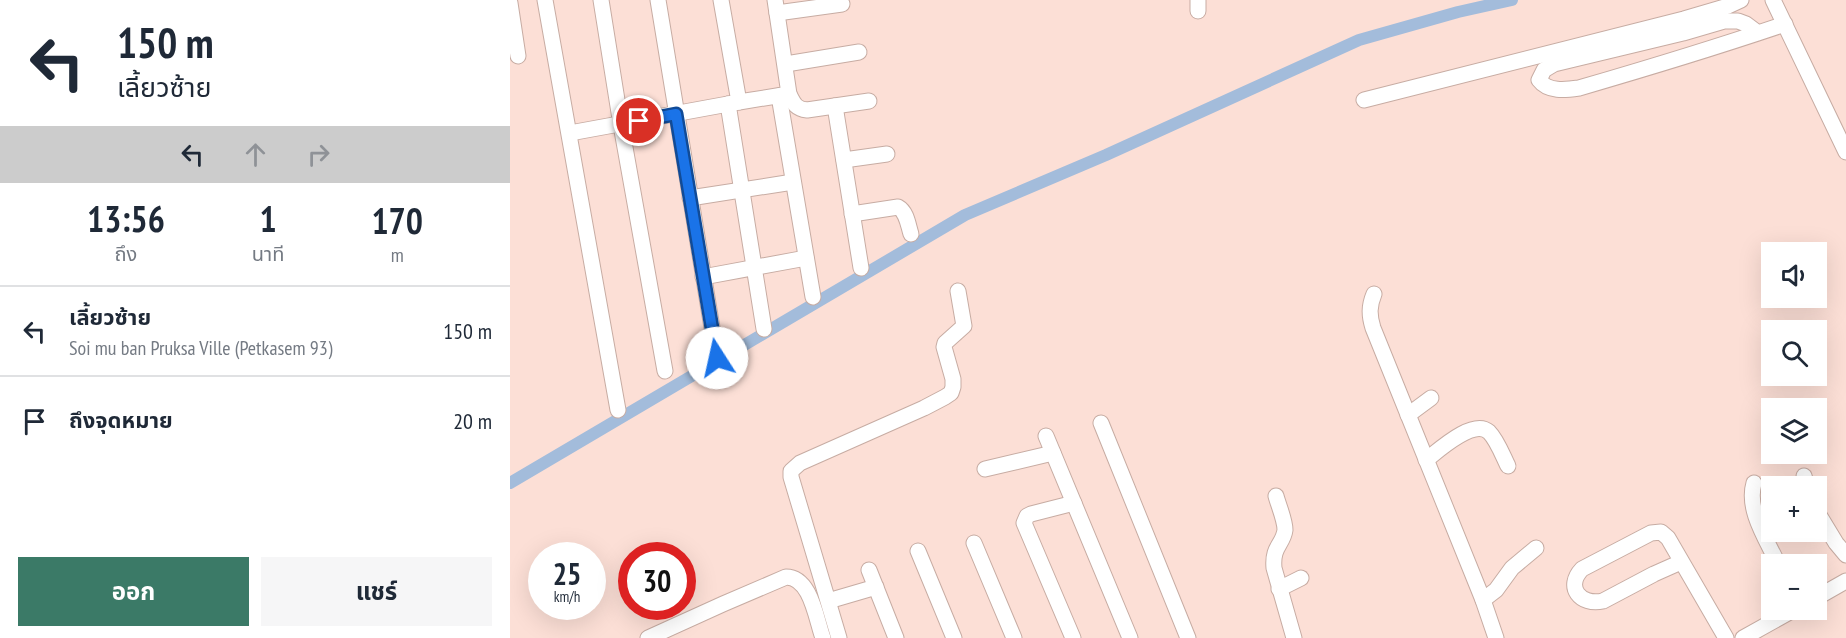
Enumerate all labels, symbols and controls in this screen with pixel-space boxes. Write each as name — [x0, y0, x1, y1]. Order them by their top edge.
text: 150 m — [117, 15, 214, 70]
icon: left — [18, 24, 96, 102]
text: เลี้ยวซ้าย — [117, 70, 211, 104]
pin — [613, 95, 664, 146]
icon: arrive — [622, 104, 655, 137]
icon: left — [176, 138, 209, 171]
icon: ahead — [239, 138, 272, 171]
icon: right — [302, 138, 335, 171]
text: 13:56 — [87, 195, 165, 242]
text: 1 — [260, 195, 277, 242]
text: 170 — [371, 197, 423, 244]
text: ถึง — [115, 241, 137, 267]
text: นาที — [252, 241, 284, 267]
text: m — [391, 242, 404, 268]
map controls — [1761, 242, 1827, 620]
button: sound — [1761, 242, 1827, 308]
text: เลี้ยวซ้าย — [69, 303, 151, 331]
icon: left — [18, 315, 51, 348]
text: 150 m — [443, 317, 492, 345]
button: search — [1761, 320, 1827, 386]
position arrow — [685, 326, 749, 390]
text: Soi mu ban Pruksa Ville (Petkasem 93) — [69, 335, 332, 361]
button: layers — [1761, 398, 1827, 464]
icon: arrive — [18, 405, 51, 438]
text: ถึงจุดหมาย — [69, 406, 173, 434]
text: 20 m — [453, 407, 492, 435]
button: + — [1761, 476, 1827, 542]
speed limit sign: 30 — [618, 542, 696, 620]
text: 25 — [553, 554, 581, 593]
button: − — [1761, 554, 1827, 620]
button: ออก — [18, 557, 249, 626]
button: แชร์ — [261, 557, 492, 626]
text: km/h — [554, 587, 580, 606]

